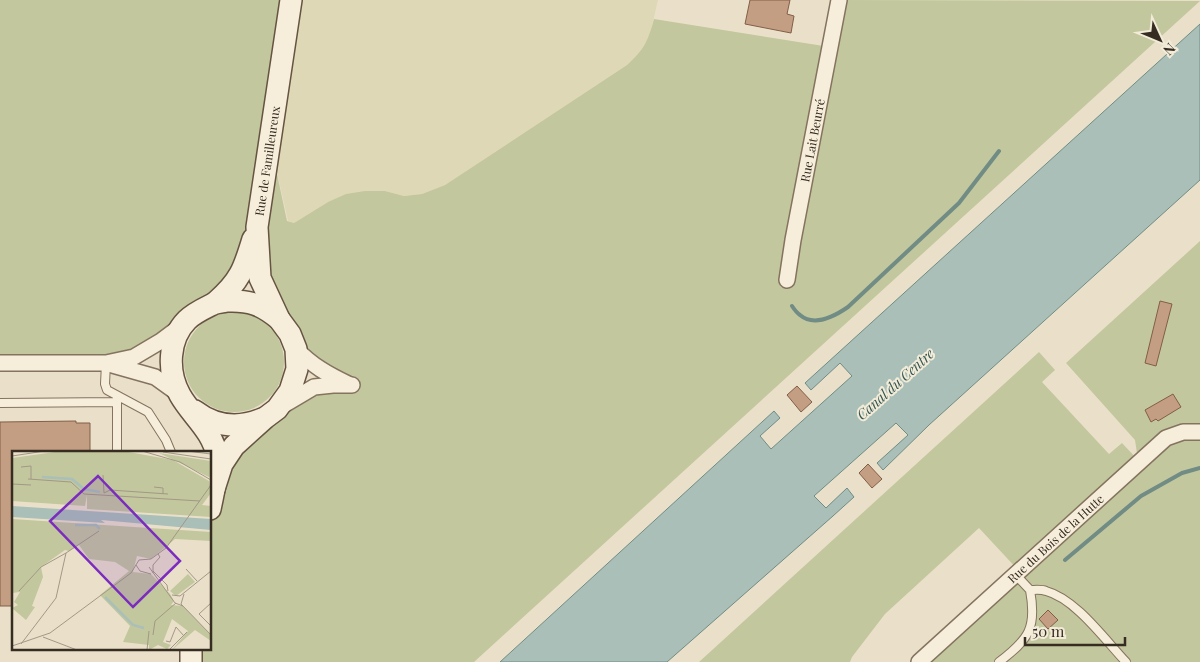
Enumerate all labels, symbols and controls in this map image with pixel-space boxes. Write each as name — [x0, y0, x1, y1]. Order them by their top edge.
north arrow — [1135, 15, 1185, 65]
text: N — [1159, 39, 1180, 60]
street label: Rue Lait Beurré — [796, 97, 828, 183]
street label: Rue de Familleureux — [251, 104, 283, 217]
water label: Canal du Centre — [852, 344, 938, 424]
inset map — [12, 451, 211, 650]
street label: Rue du Bois de la Hutte — [1004, 491, 1107, 586]
scale bar — [1025, 614, 1125, 646]
text: 50 m — [1032, 621, 1065, 641]

